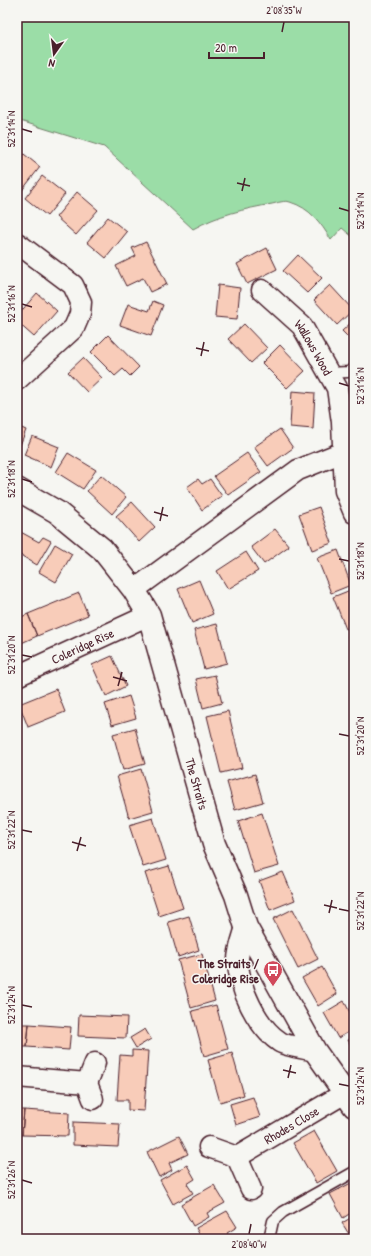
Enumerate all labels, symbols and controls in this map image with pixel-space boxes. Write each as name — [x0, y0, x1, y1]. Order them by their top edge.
text: 2°08'35"W — [266, 4, 303, 17]
north arrow — [34, 34, 74, 74]
scale bar — [209, 34, 264, 60]
text: 20 m — [215, 39, 237, 56]
text: N — [47, 56, 56, 71]
text: 52°31'14"N — [5, 111, 18, 147]
text: 52°31'14"N — [354, 193, 367, 229]
text: 52°31'16"N — [5, 286, 18, 322]
street label: Wallows Wood — [291, 315, 337, 378]
text: 52°31'16"N — [354, 368, 367, 404]
text: 52°31'18"N — [5, 460, 18, 498]
text: 52°31'18"N — [354, 542, 367, 580]
street label: Coleridge Rise — [48, 624, 117, 668]
text: 52°31'20"N — [5, 636, 18, 674]
text: 52°31'20"N — [354, 717, 367, 755]
street label: The Straits — [181, 756, 213, 812]
text: 52°31'22"N — [5, 811, 18, 849]
text: 52°31'22"N — [354, 892, 367, 930]
place label: The Straits / Coleridge Rise — [192, 954, 260, 988]
bus stop icon: The Straits / Coleridge Rise — [262, 959, 284, 987]
text: 52°31'24"N — [5, 986, 18, 1024]
text: 52°31'24"N — [354, 1067, 367, 1105]
street label: Rhodes Close — [260, 1102, 322, 1148]
text: 52°31'26"N — [5, 1161, 18, 1199]
text: 2°08'40"W — [232, 1238, 267, 1251]

